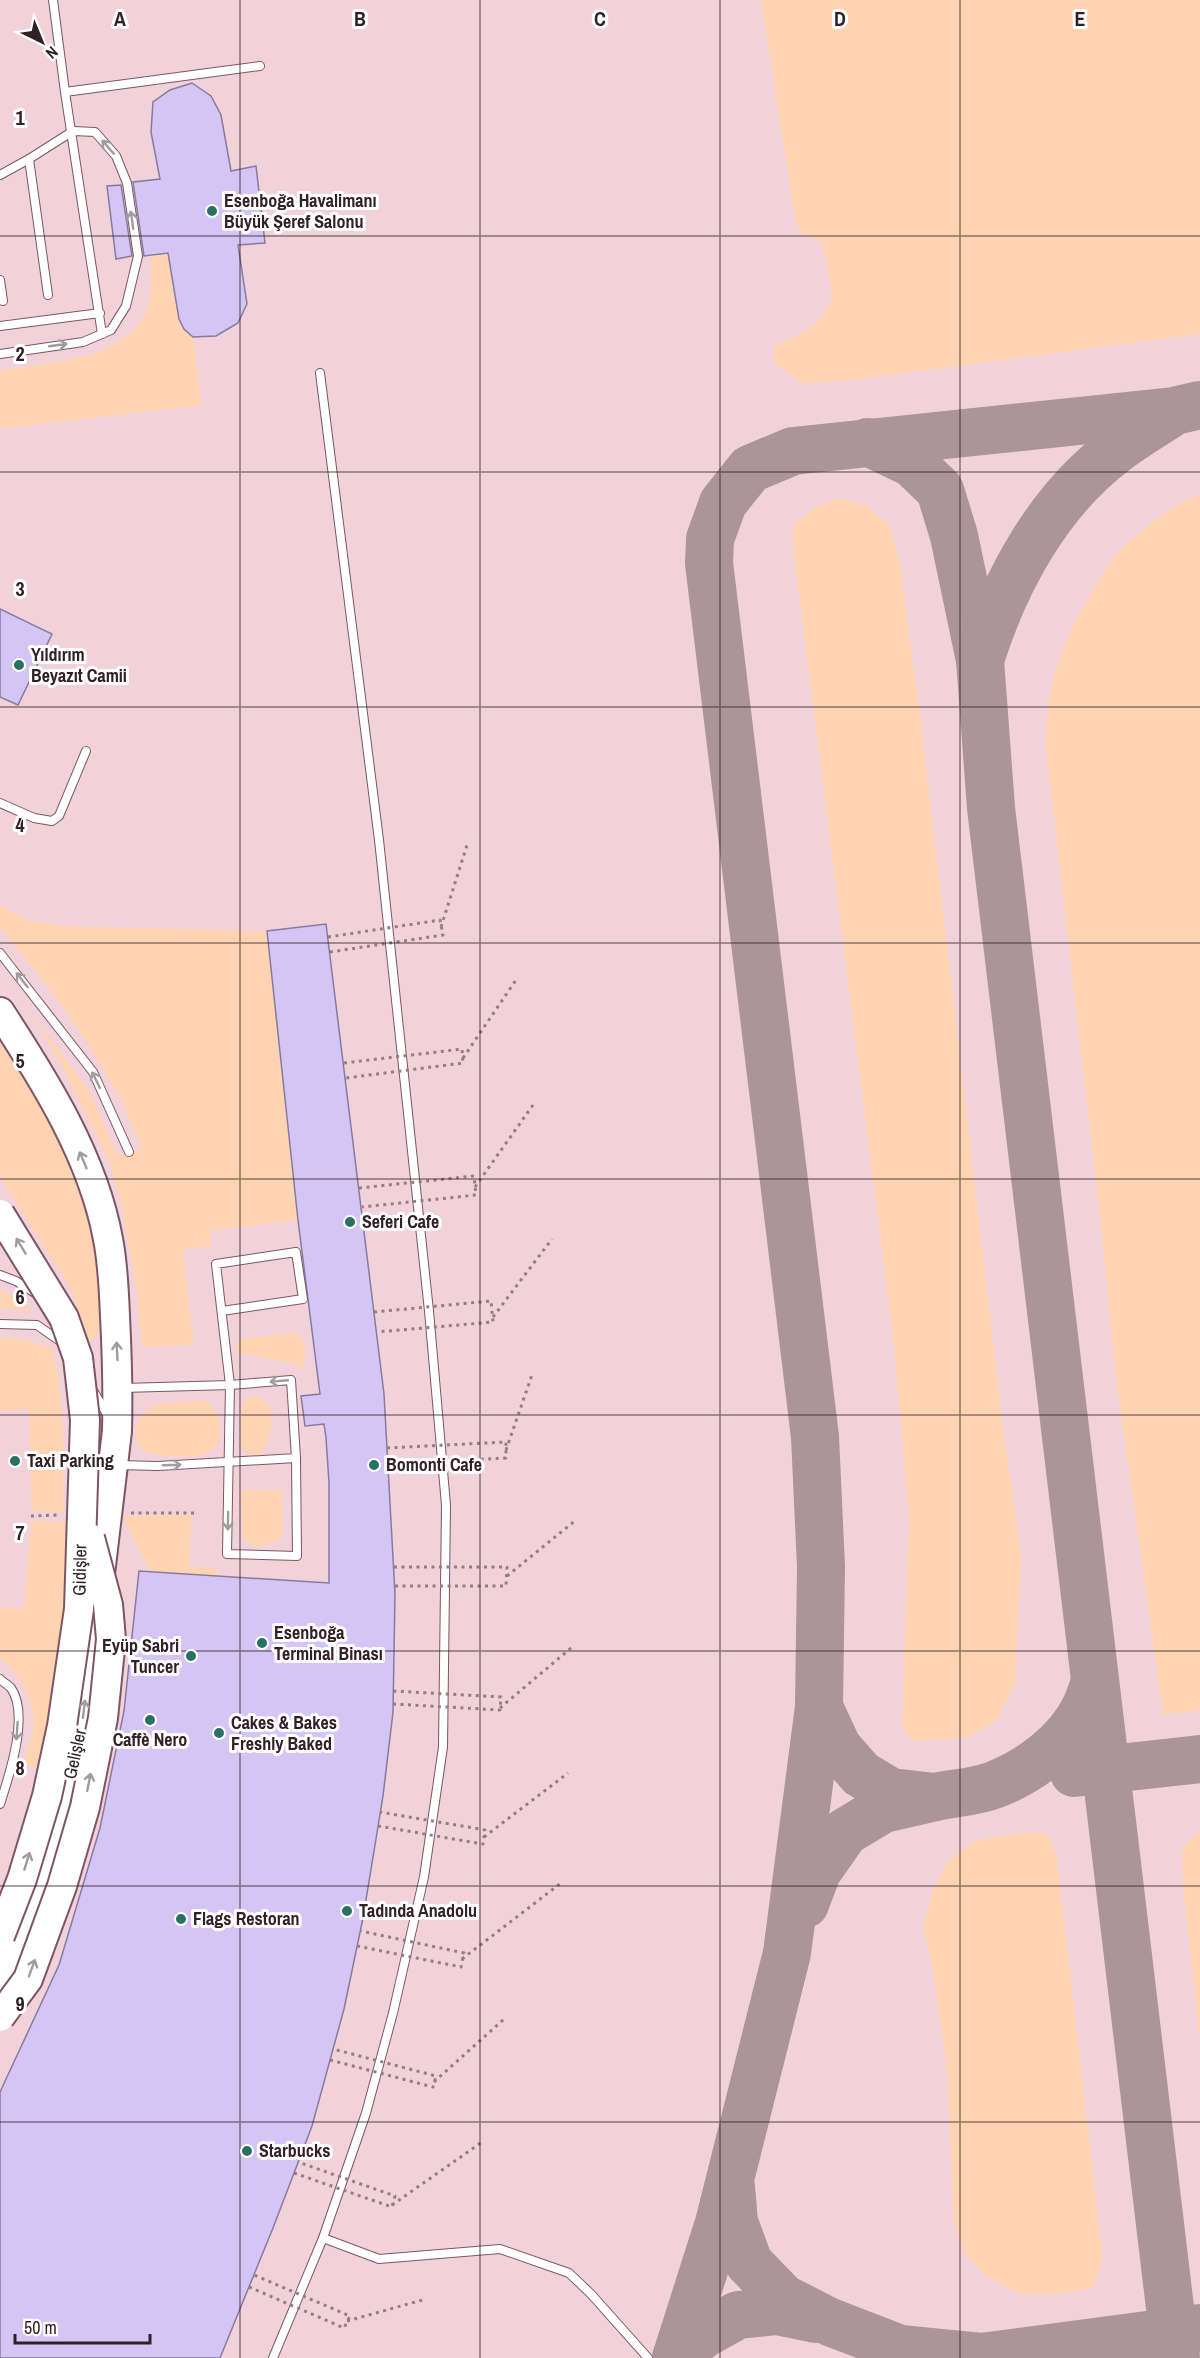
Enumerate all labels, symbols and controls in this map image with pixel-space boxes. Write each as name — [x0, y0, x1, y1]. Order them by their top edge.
text: A — [114, 5, 126, 32]
text: B — [354, 5, 366, 32]
text: C — [594, 5, 606, 32]
text: D — [834, 5, 846, 32]
text: E — [1075, 5, 1086, 32]
north arrow — [12, 12, 72, 72]
text: N — [41, 42, 63, 64]
text: 1 — [15, 104, 25, 131]
one-way arrow — [101, 140, 115, 155]
place label: Esenboğa Havalimanı Büyük Şeref Salonu — [224, 188, 377, 234]
marker: Esenboğa Havalimanı Büyük Şeref Salonu — [205, 204, 219, 218]
one-way arrow — [127, 210, 138, 230]
text: 2 — [15, 340, 25, 367]
one-way arrow — [48, 340, 67, 351]
text: 3 — [15, 575, 25, 602]
place label: Yıldırım Beyazıt Camii — [31, 642, 127, 688]
marker: Yıldırım Beyazıt Camii — [12, 658, 26, 672]
text: 4 — [15, 811, 25, 838]
one-way arrow — [15, 972, 28, 988]
text: 5 — [15, 1047, 25, 1074]
one-way arrow — [89, 1071, 101, 1089]
one-way arrow — [77, 1152, 88, 1170]
place label: Seferi Cafe — [362, 1209, 439, 1234]
marker: Seferi Cafe — [343, 1215, 357, 1229]
one-way arrow — [14, 1238, 26, 1255]
text: 6 — [15, 1283, 25, 1310]
one-way arrow — [111, 1341, 122, 1361]
one-way arrow — [269, 1376, 289, 1387]
place label: Taxi Parking — [27, 1448, 114, 1473]
place label: Bomonti Cafe — [386, 1452, 482, 1477]
marker: Taxi Parking — [8, 1454, 22, 1468]
marker: Bomonti Cafe — [367, 1458, 381, 1472]
one-way arrow — [161, 1459, 181, 1471]
one-way arrow — [222, 1511, 234, 1531]
text: 7 — [15, 1519, 25, 1546]
street label: Gidişler — [67, 1544, 92, 1596]
place label: Esenboğa Terminal Binası — [274, 1620, 383, 1666]
place label: Eyüp Sabri Tuncer — [102, 1633, 179, 1679]
marker: Esenboğa Terminal Binası — [255, 1636, 269, 1650]
marker: Eyüp Sabri Tuncer — [184, 1649, 198, 1663]
one-way arrow — [79, 1700, 90, 1720]
place label: Cakes & Bakes Freshly Baked — [231, 1710, 337, 1756]
marker: Caffè Nero — [143, 1713, 157, 1727]
one-way arrow — [11, 1721, 22, 1740]
street label: Gelişler — [57, 1726, 92, 1781]
marker: Cakes & Bakes Freshly Baked — [212, 1726, 226, 1740]
place label: Caffè Nero — [113, 1727, 187, 1752]
text: 8 — [15, 1754, 25, 1781]
one-way arrow — [84, 1773, 96, 1792]
one-way arrow — [22, 1852, 33, 1871]
place label: Tadında Anadolu — [359, 1898, 477, 1923]
marker: Tadında Anadolu — [340, 1904, 354, 1918]
place label: Flags Restoran — [193, 1906, 300, 1931]
marker: Flags Restoran — [174, 1912, 188, 1926]
one-way arrow — [27, 1960, 38, 1978]
text: 9 — [15, 1990, 25, 2017]
place label: Starbucks — [259, 2138, 330, 2163]
marker: Starbucks — [240, 2144, 254, 2158]
scale bar — [15, 2307, 150, 2345]
text: 50 m — [24, 2315, 57, 2340]

